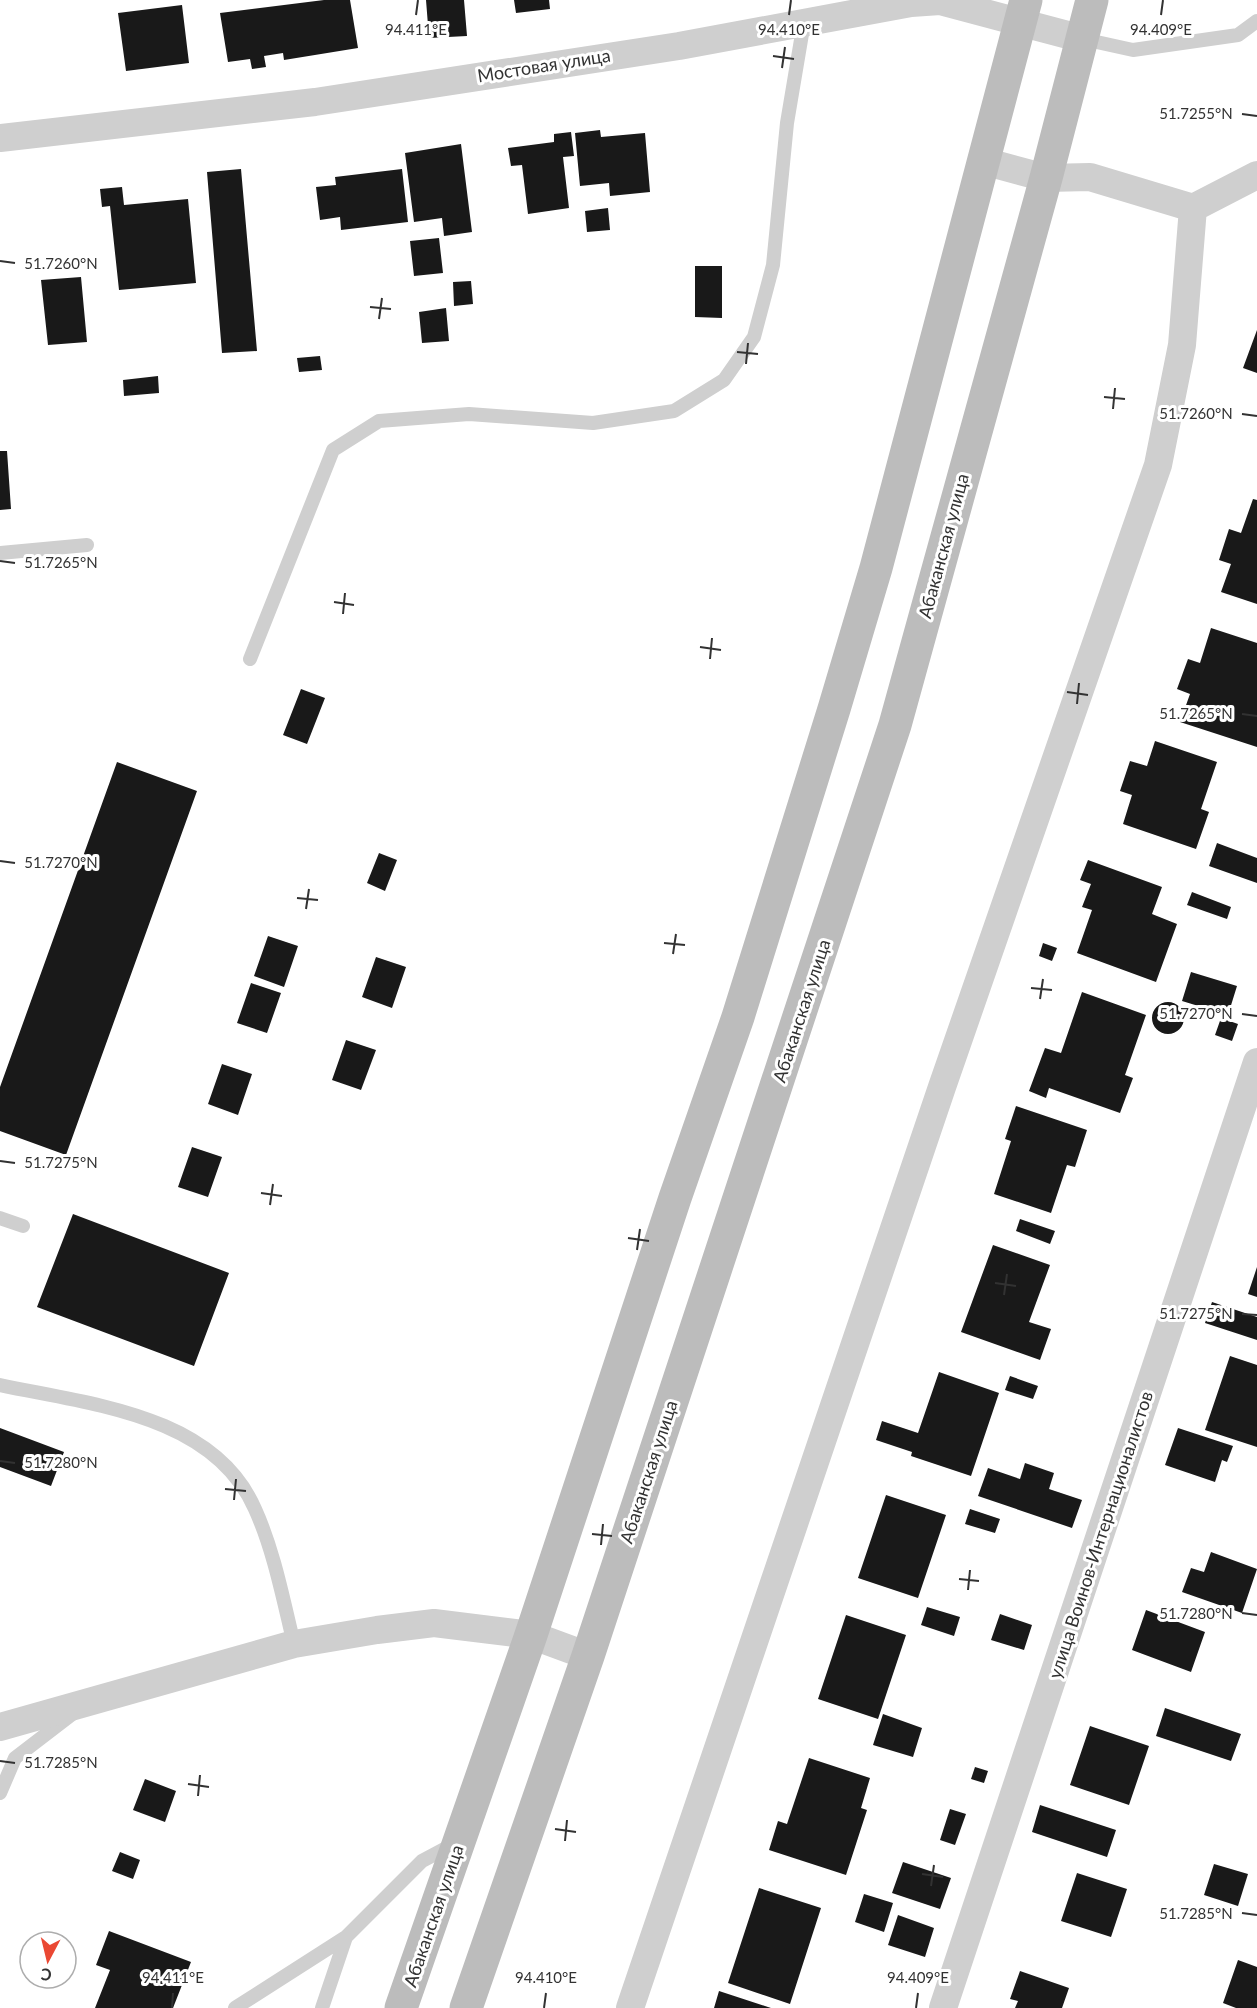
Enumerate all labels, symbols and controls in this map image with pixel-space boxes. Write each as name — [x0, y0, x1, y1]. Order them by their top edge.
text: 94.411°E — [385, 20, 447, 38]
text: 94.410°E — [758, 20, 820, 38]
text: 94.409°E — [1130, 20, 1192, 38]
street label: Мостовая улица — [476, 44, 612, 86]
text: 51.7255°N — [1159, 104, 1233, 122]
text: 51.7260°N — [24, 254, 98, 272]
text: 51.7260°N — [1159, 404, 1233, 422]
street label: Абаканская улица — [913, 471, 973, 621]
text: 51.7265°N — [24, 553, 98, 571]
text: 51.7265°N — [1159, 704, 1233, 722]
text: 51.7270°N — [24, 853, 98, 871]
street label: Абаканская улица — [768, 936, 835, 1085]
text: 51.7270°N — [1159, 1004, 1233, 1022]
text: 51.7275°N — [24, 1153, 98, 1171]
text: 51.7275°N — [1159, 1304, 1233, 1322]
street label: улица Воинов-Интернационалистов — [1043, 1388, 1157, 1681]
street label: Абаканская улица — [615, 1397, 682, 1546]
text: 51.7280°N — [24, 1453, 98, 1471]
text: 51.7280°N — [1159, 1604, 1233, 1622]
text: 51.7285°N — [24, 1753, 98, 1771]
street label: Абаканская улица — [398, 1842, 468, 1990]
text: 51.7285°N — [1159, 1904, 1233, 1922]
north arrow — [18, 1930, 78, 1990]
text: С — [39, 1965, 53, 1985]
text: 94.411°E — [142, 1968, 204, 1986]
text: 94.410°E — [515, 1968, 577, 1986]
text: 94.409°E — [887, 1968, 949, 1986]

